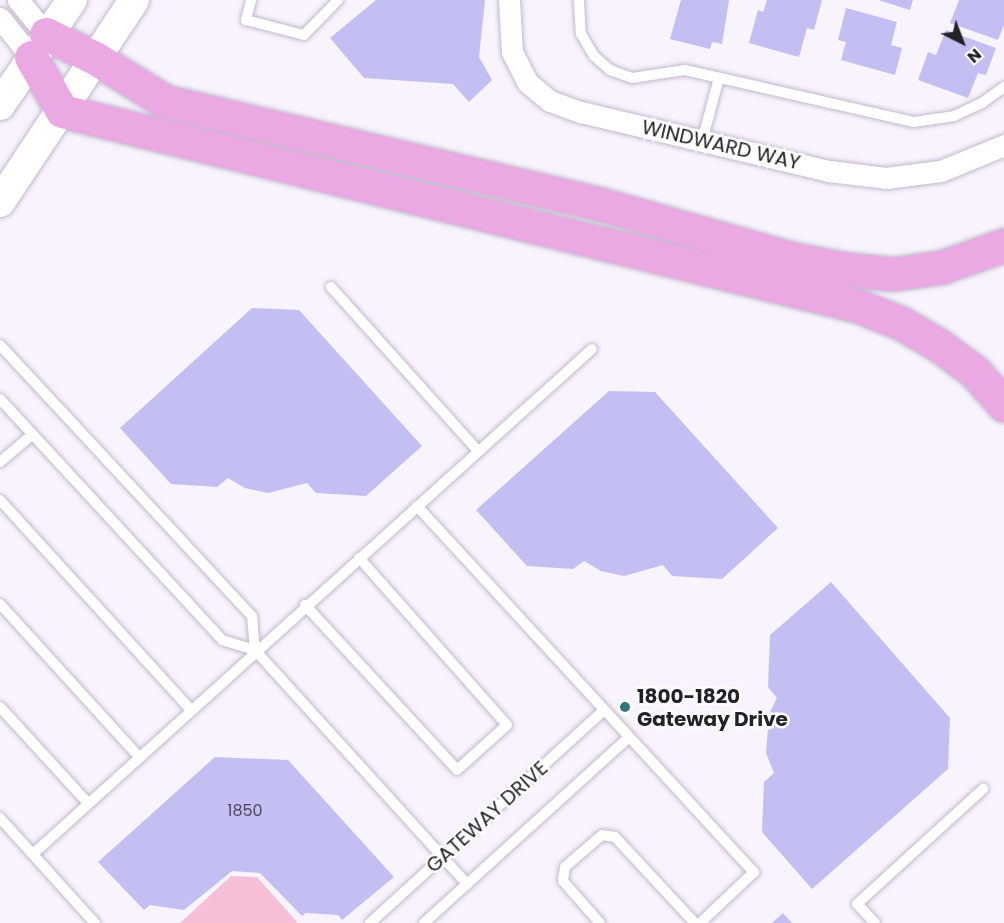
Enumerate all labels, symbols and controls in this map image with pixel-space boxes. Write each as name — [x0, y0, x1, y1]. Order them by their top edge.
north arrow — [932, 12, 992, 72]
text: N — [962, 43, 987, 68]
street label: WINDWARD WAY — [639, 115, 803, 175]
place label: 1800-1820 Gateway Drive — [637, 684, 788, 731]
marker: 1800-1820 Gateway Drive — [618, 700, 632, 714]
street label: GATEWAY DRIVE — [421, 756, 553, 878]
house number: 1850 — [227, 801, 263, 821]

